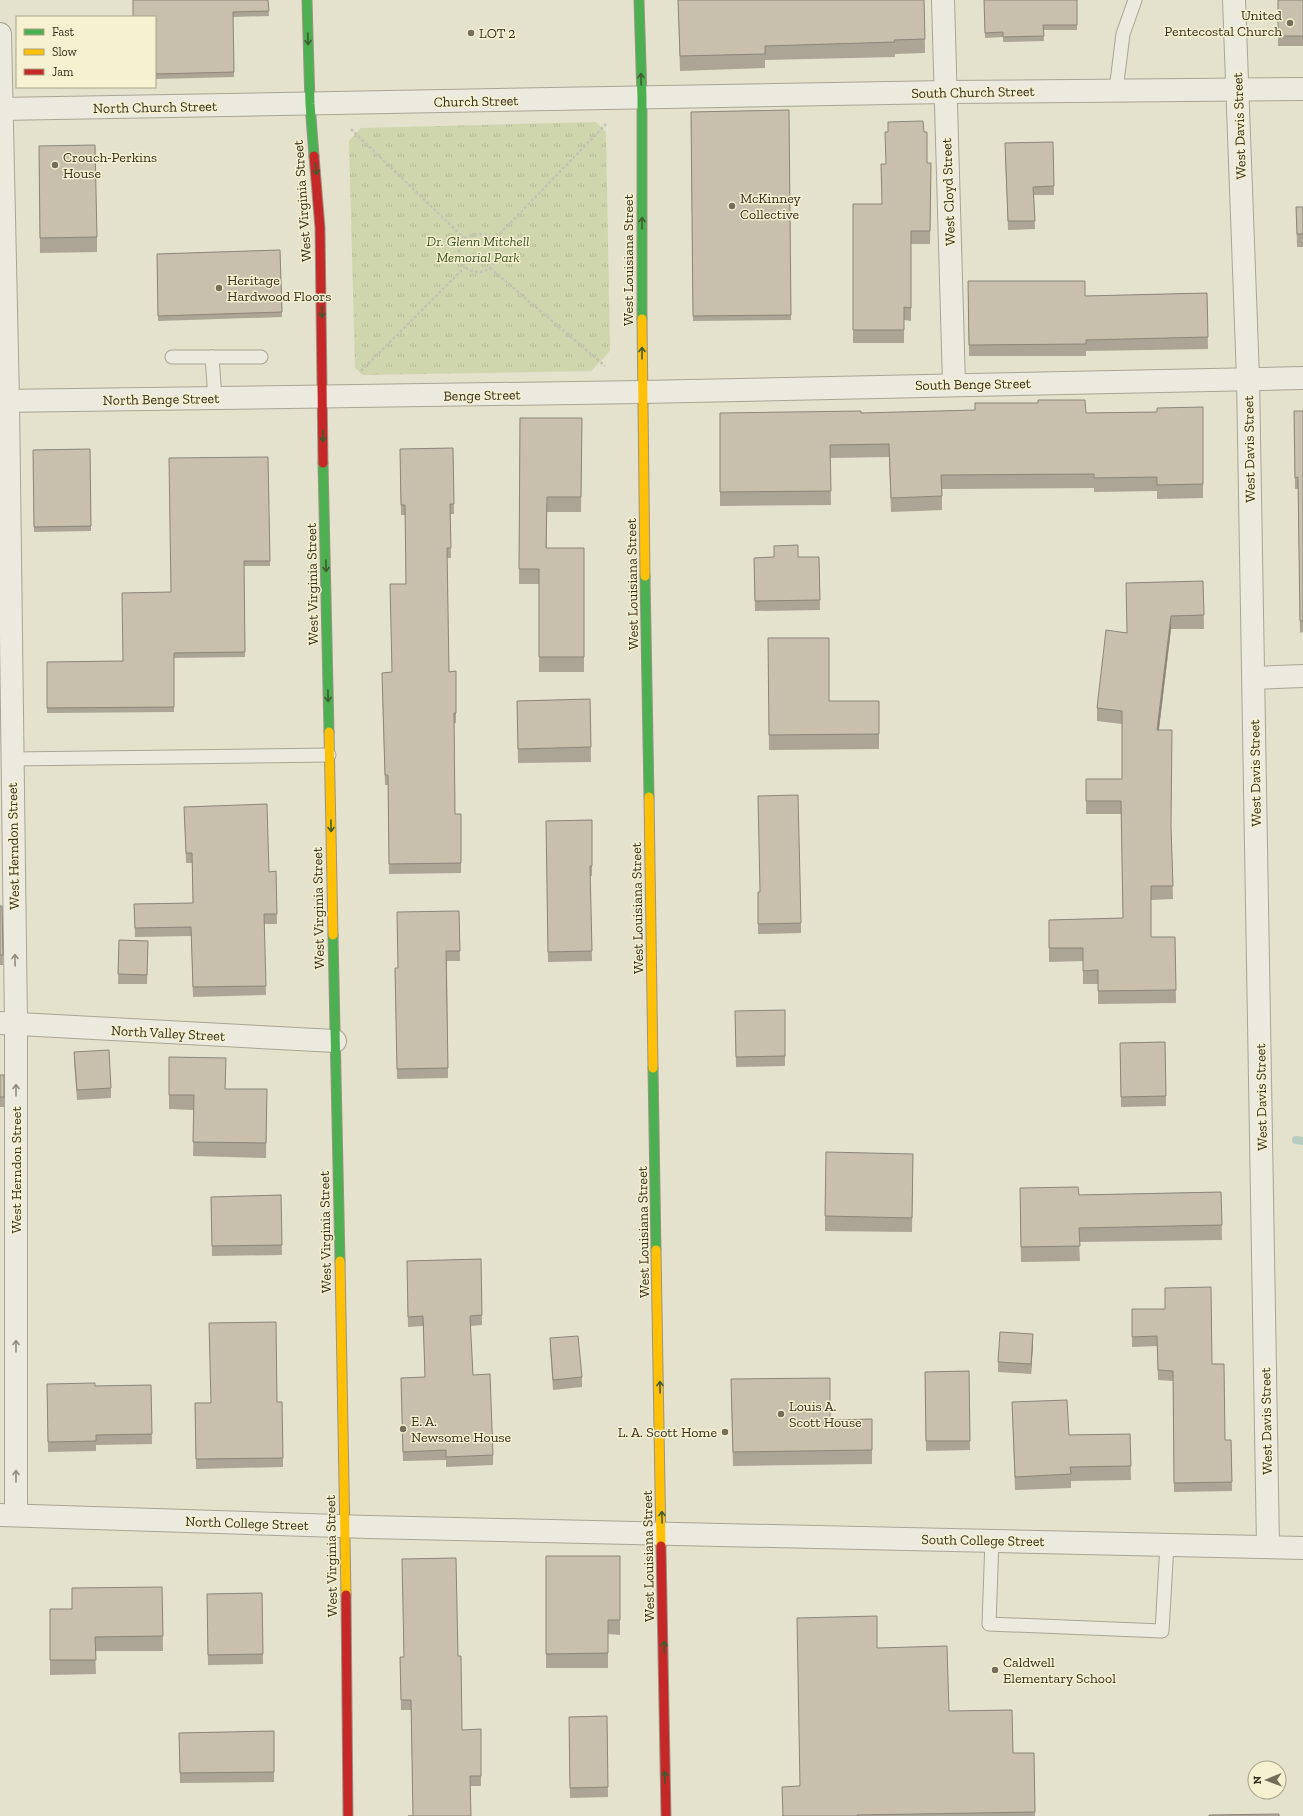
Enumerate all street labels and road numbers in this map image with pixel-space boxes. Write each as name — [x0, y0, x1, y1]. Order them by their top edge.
street label: West Davis Street — [1229, 71, 1250, 180]
street label: South Church Street — [911, 83, 1036, 102]
street label: Church Street — [433, 92, 519, 111]
street label: North Church Street — [93, 98, 218, 117]
street label: West Cloyd Street — [938, 137, 959, 246]
street label: West Virginia Street — [290, 139, 315, 262]
street label: West Louisiana Street — [620, 193, 637, 326]
street label: South Benge Street — [915, 375, 1032, 394]
street label: Benge Street — [443, 386, 522, 405]
street label: North Benge Street — [103, 390, 220, 409]
street label: West Davis Street — [1240, 395, 1259, 503]
street label: West Louisiana Street — [623, 517, 642, 650]
street label: West Virginia Street — [303, 522, 322, 645]
street label: West Davis Street — [1246, 719, 1265, 827]
street label: West Herndon Street — [4, 781, 23, 910]
street label: West Louisiana Street — [628, 841, 647, 974]
street label: West Virginia Street — [309, 846, 328, 969]
street label: North Valley Street — [110, 1022, 226, 1045]
street label: West Davis Street — [1252, 1043, 1271, 1151]
street label: West Herndon Street — [8, 1106, 25, 1234]
street label: West Louisiana Street — [634, 1165, 653, 1298]
street label: West Virginia Street — [316, 1170, 335, 1293]
street label: West Davis Street — [1257, 1367, 1276, 1475]
street label: West Louisiana Street — [639, 1489, 658, 1622]
street label: West Virginia Street — [322, 1494, 341, 1617]
street label: North College Street — [185, 1513, 310, 1534]
street label: South College Street — [921, 1531, 1046, 1550]

